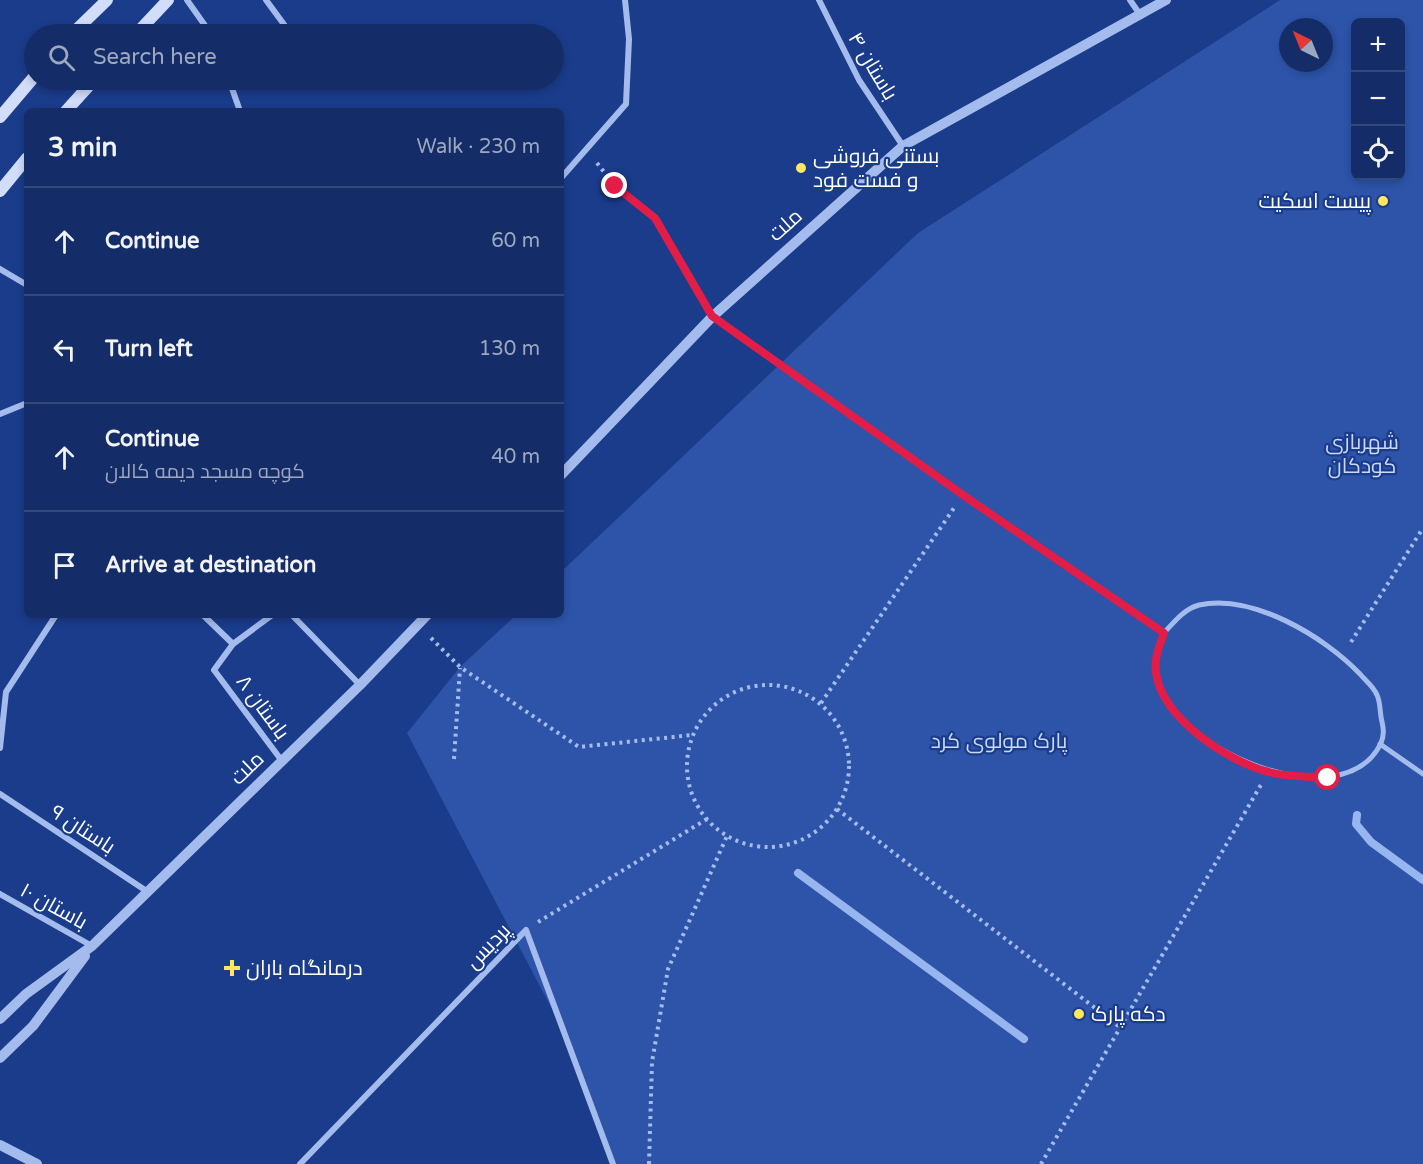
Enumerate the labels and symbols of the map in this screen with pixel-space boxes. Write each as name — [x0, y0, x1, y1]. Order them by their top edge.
north arrow — [1279, 18, 1333, 72]
street label: باستان ۴ — [843, 28, 903, 105]
place label: بستنی فروشی و فست فود — [813, 144, 939, 193]
marker: بستنی فروشی و فست فود — [794, 161, 808, 175]
route end — [601, 172, 627, 198]
place label: پیست اسکیت — [1258, 189, 1371, 215]
marker: پیست اسکیت — [1376, 194, 1390, 208]
street label: ملت — [763, 204, 807, 247]
park label: شهربازی کودکان — [1325, 430, 1399, 479]
street label: باستان ۸ — [231, 670, 294, 745]
park label: پارک مولوی کرد — [931, 729, 1068, 755]
street label: ملت — [225, 746, 269, 790]
route start — [1314, 764, 1340, 790]
street label: باستان ۹ — [46, 799, 120, 859]
street label: باستان ۱۰ — [16, 878, 92, 935]
street label: پردیس — [461, 918, 517, 975]
place label: درمانگاه باران — [246, 956, 363, 981]
marker: درمانگاه باران — [223, 959, 241, 977]
place label: دکه پارک — [1091, 1002, 1166, 1028]
marker: دکه پارک — [1072, 1007, 1086, 1021]

